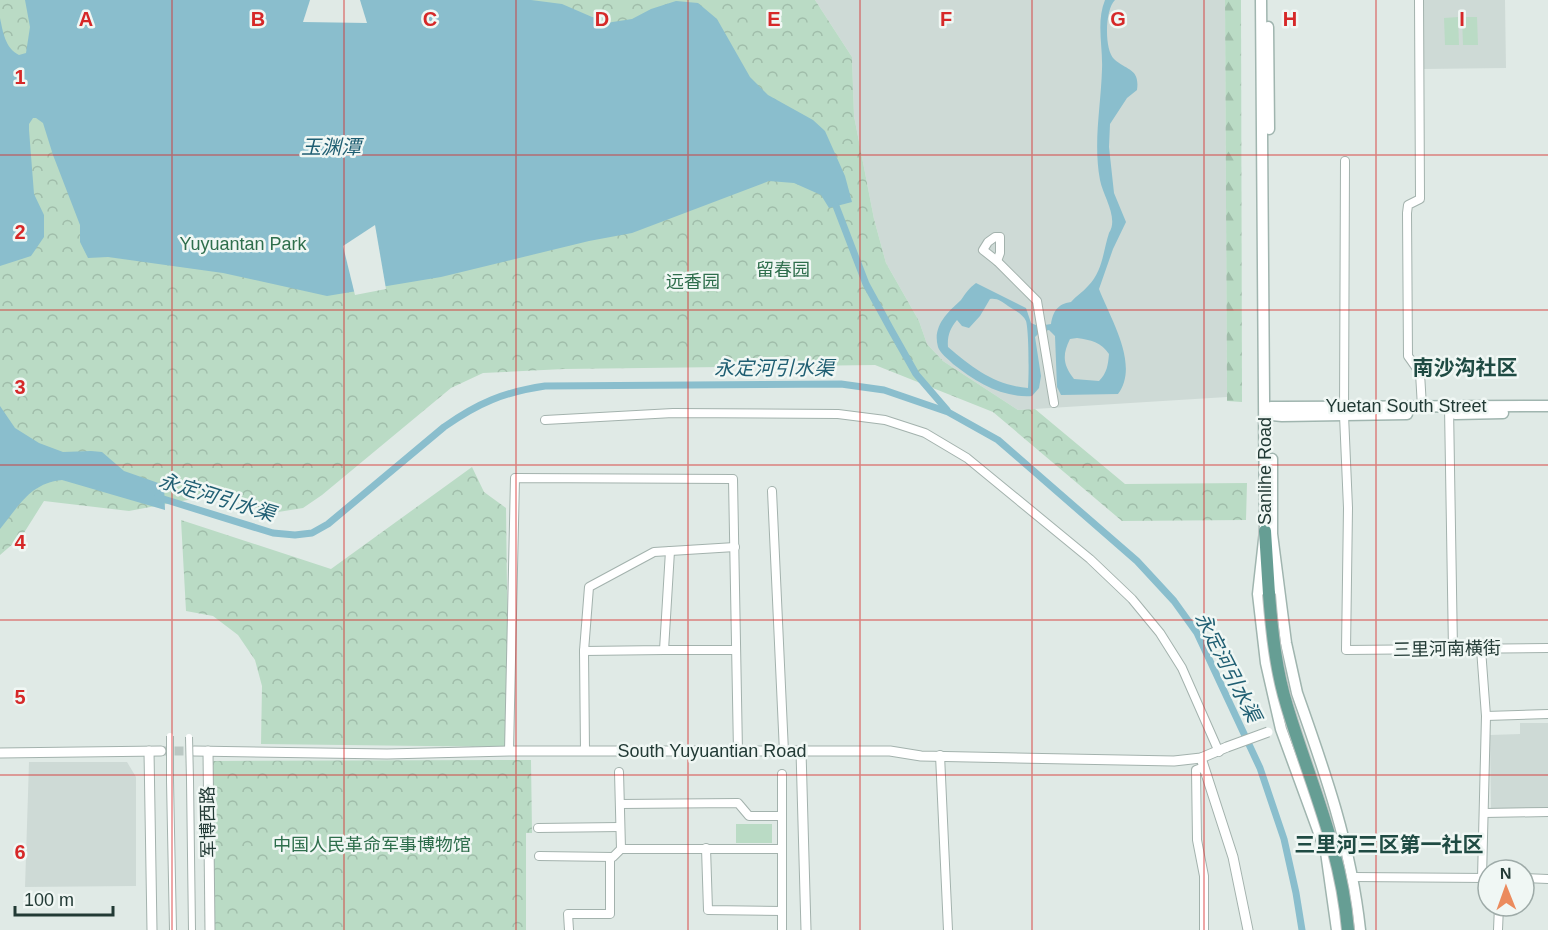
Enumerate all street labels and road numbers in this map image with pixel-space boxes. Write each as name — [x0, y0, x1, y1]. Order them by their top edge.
street label: Yuetan South Street — [1325, 396, 1487, 416]
street label: Sanlihe Road — [1255, 417, 1275, 525]
street label: 三里河南横街 — [1393, 638, 1501, 660]
street label: South Yuyuantian Road — [618, 741, 806, 761]
street label: 军博西路 — [197, 786, 219, 858]

